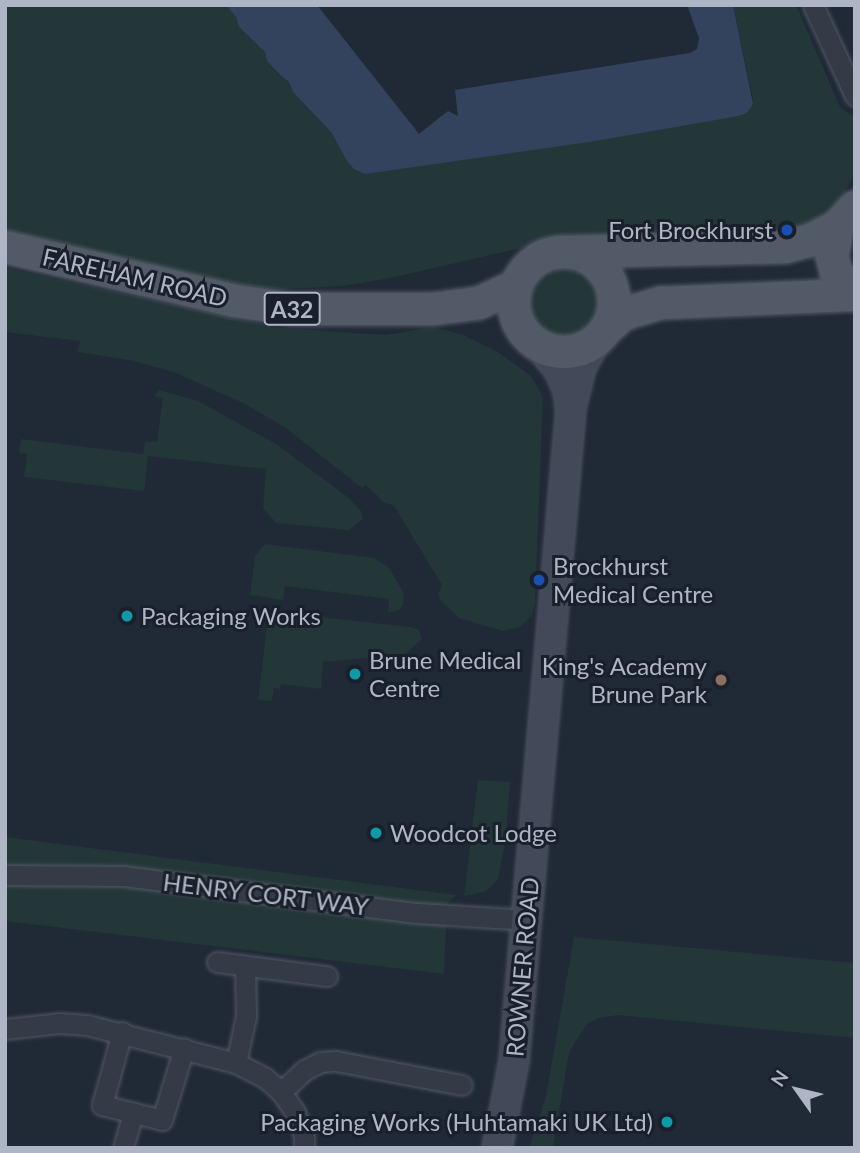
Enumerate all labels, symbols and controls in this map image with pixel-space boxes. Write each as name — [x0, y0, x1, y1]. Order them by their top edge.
place label: Fort Brockhurst — [608, 216, 773, 244]
marker: Fort Brockhurst — [779, 222, 795, 238]
street label: FAREHAM ROAD — [40, 242, 230, 312]
road number: A32 — [262, 290, 322, 328]
place label: Brockhurst Medical Centre — [553, 552, 713, 608]
marker: Brockhurst Medical Centre — [531, 572, 547, 588]
place label: Packaging Works — [141, 602, 321, 630]
marker: Packaging Works — [119, 608, 135, 624]
place label: Brune Medical Centre — [369, 646, 521, 702]
place label: King's Academy Brune Park — [541, 652, 707, 708]
marker: Brune Medical Centre — [347, 666, 363, 682]
marker: King's Academy Brune Park — [713, 672, 729, 688]
place label: Woodcot Lodge — [390, 819, 557, 847]
marker: Woodcot Lodge — [368, 825, 384, 841]
street label: HENRY CORT WAY — [160, 867, 372, 921]
street label: ROWNER ROAD — [500, 876, 544, 1058]
north arrow — [762, 1055, 832, 1125]
text: N — [766, 1065, 793, 1090]
place label: Packaging Works (Huhtamaki UK Ltd) — [260, 1108, 653, 1136]
marker: Packaging Works (Huhtamaki UK Ltd) — [659, 1114, 675, 1130]

